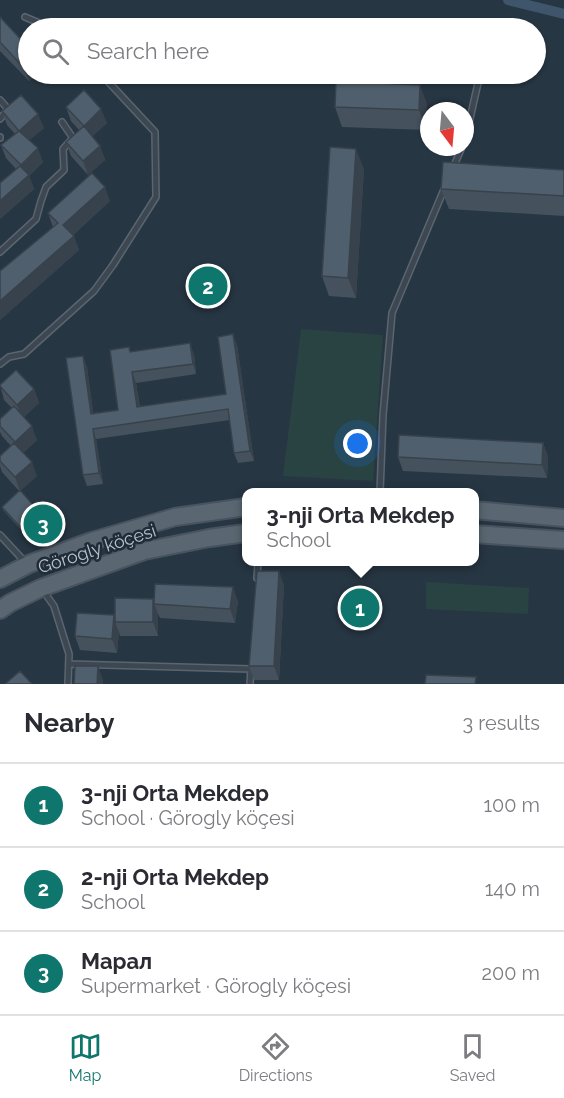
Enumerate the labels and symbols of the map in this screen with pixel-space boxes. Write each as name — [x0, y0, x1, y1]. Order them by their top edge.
north arrow — [420, 102, 474, 156]
pin: 2 — [188, 264, 228, 308]
your location — [343, 429, 372, 458]
pin: 3 — [24, 502, 63, 546]
street label: Görogly köçesi — [35, 520, 158, 577]
pin: 1 — [340, 586, 380, 630]

